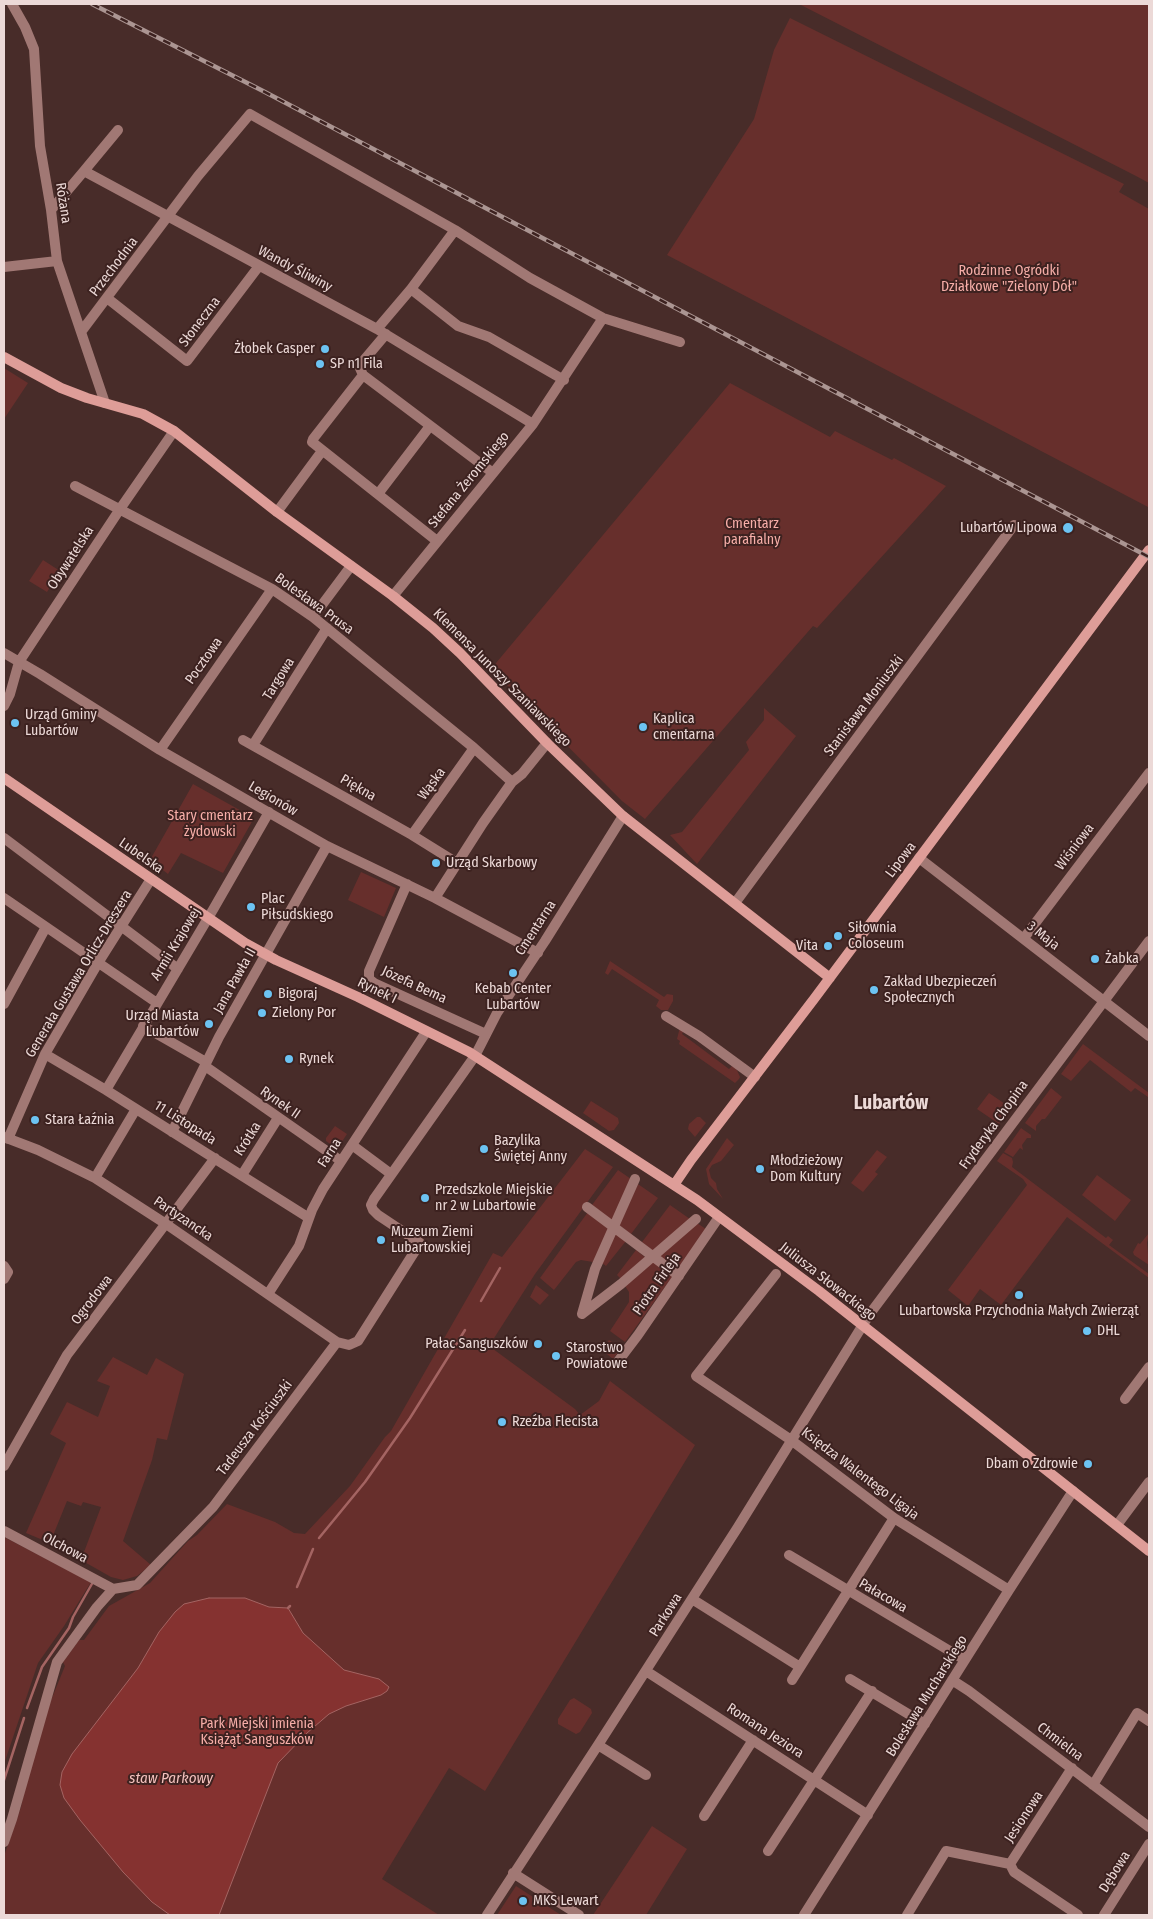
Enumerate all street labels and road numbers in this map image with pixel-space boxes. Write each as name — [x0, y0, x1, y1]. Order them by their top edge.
street label: Różana — [51, 181, 75, 225]
street label: Przechodnia — [86, 234, 142, 300]
street label: Wandy Śliwiny — [255, 242, 335, 296]
street label: Słoneczna — [176, 294, 224, 350]
street label: Stefana Żeromskiego — [425, 428, 513, 532]
street label: Obywatelska — [44, 523, 98, 593]
street label: Bolesława Prusa — [271, 570, 357, 638]
street label: Klemensa Junoszy Szaniawskiego — [429, 605, 575, 751]
street label: Pocztowa — [182, 634, 226, 688]
street label: Stanisława Moniuszki — [821, 652, 907, 760]
street label: Targowa — [259, 655, 299, 703]
street label: Wąska — [415, 765, 449, 803]
street label: Piękna — [337, 771, 379, 805]
street label: Legionów — [245, 778, 301, 820]
street label: Wiśniowa — [1052, 820, 1098, 874]
street label: Lubelska — [115, 835, 167, 877]
street label: Lipowa — [882, 839, 920, 881]
street label: Generała Gustawa Orlicz-Dreszera — [22, 887, 136, 1061]
street label: Cmentarna — [512, 897, 560, 959]
street label: Armii Krajowej — [148, 904, 204, 984]
street label: 3 Maja — [1023, 918, 1063, 954]
street label: Jana Pawła II — [210, 945, 260, 1017]
street label: Józefa Bema — [379, 963, 449, 1007]
street label: Rynek I — [355, 974, 399, 1008]
street label: Fryderyka Chopina — [956, 1077, 1032, 1173]
street label: Rynek II — [257, 1083, 303, 1123]
street label: 11 Listopada — [151, 1097, 219, 1149]
street label: Krótka — [231, 1119, 265, 1159]
street label: Farna — [314, 1135, 346, 1171]
street label: Partyzancka — [150, 1193, 216, 1245]
street label: Juliusza Słowackiego — [776, 1239, 880, 1325]
street label: Piotra Firleja — [629, 1250, 685, 1318]
street label: Ogrodowa — [68, 1272, 116, 1328]
street label: Tadeusza Kościuszki — [214, 1377, 296, 1479]
street label: Księdza Walentego Ligaja — [798, 1424, 922, 1524]
street label: Olchowa — [39, 1529, 91, 1567]
street label: Pałacowa — [856, 1575, 910, 1617]
street label: Parkowa — [646, 1590, 686, 1640]
street label: Bolesława Mucharskiego — [883, 1632, 971, 1760]
street label: Romana Jeziora — [723, 1700, 807, 1762]
street label: Chmielna — [1034, 1719, 1086, 1765]
street label: Jesionowa — [1001, 1788, 1047, 1846]
street label: Dębowa — [1096, 1848, 1134, 1896]

